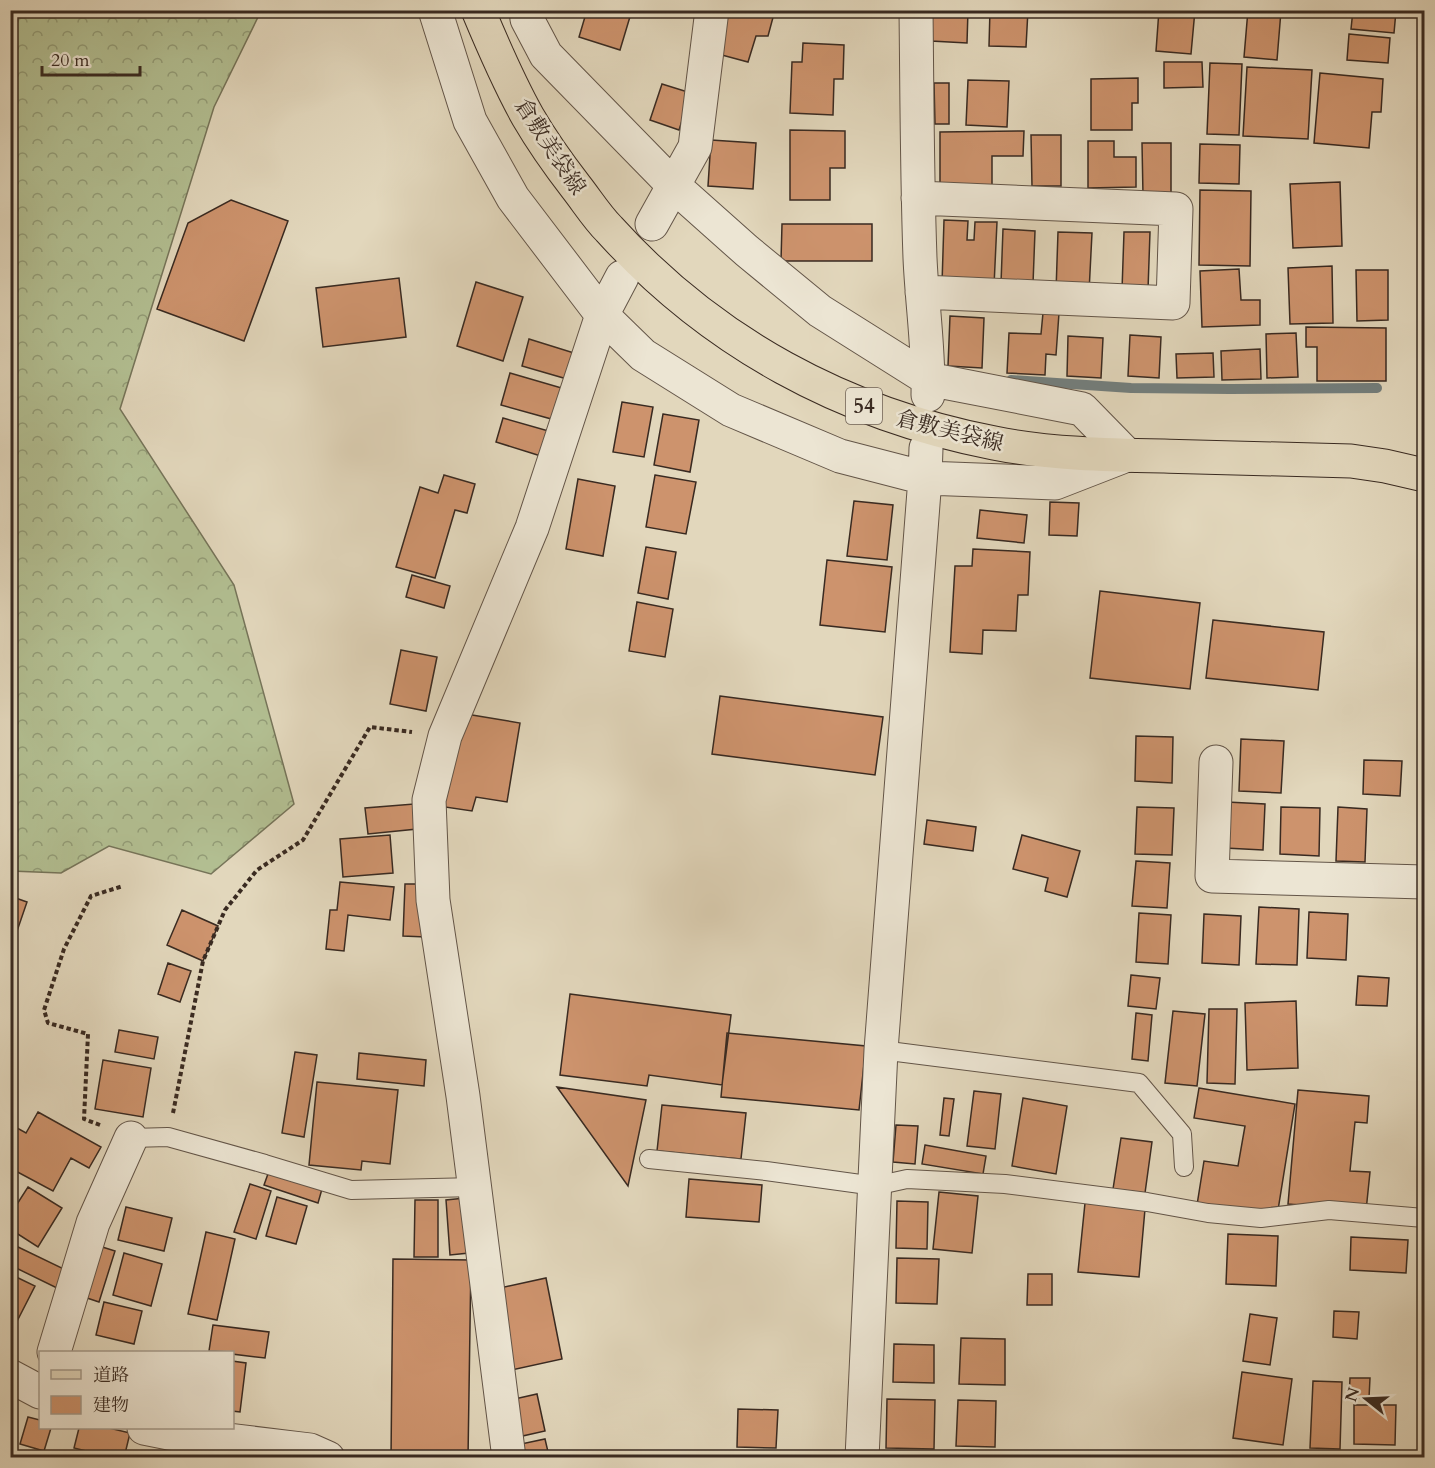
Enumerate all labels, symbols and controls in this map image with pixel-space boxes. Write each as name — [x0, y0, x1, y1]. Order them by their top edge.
scale bar — [42, 39, 140, 77]
text: 20 m — [51, 48, 90, 73]
street label: 倉敷美袋線 — [508, 92, 593, 201]
road number: 54 — [846, 388, 882, 424]
street label: 倉敷美袋線 — [893, 403, 1007, 459]
legend — [39, 1351, 234, 1429]
text: 道路 — [93, 1363, 129, 1388]
north arrow — [1336, 1369, 1396, 1429]
text: N — [1340, 1385, 1365, 1405]
text: 建物 — [93, 1393, 129, 1418]

